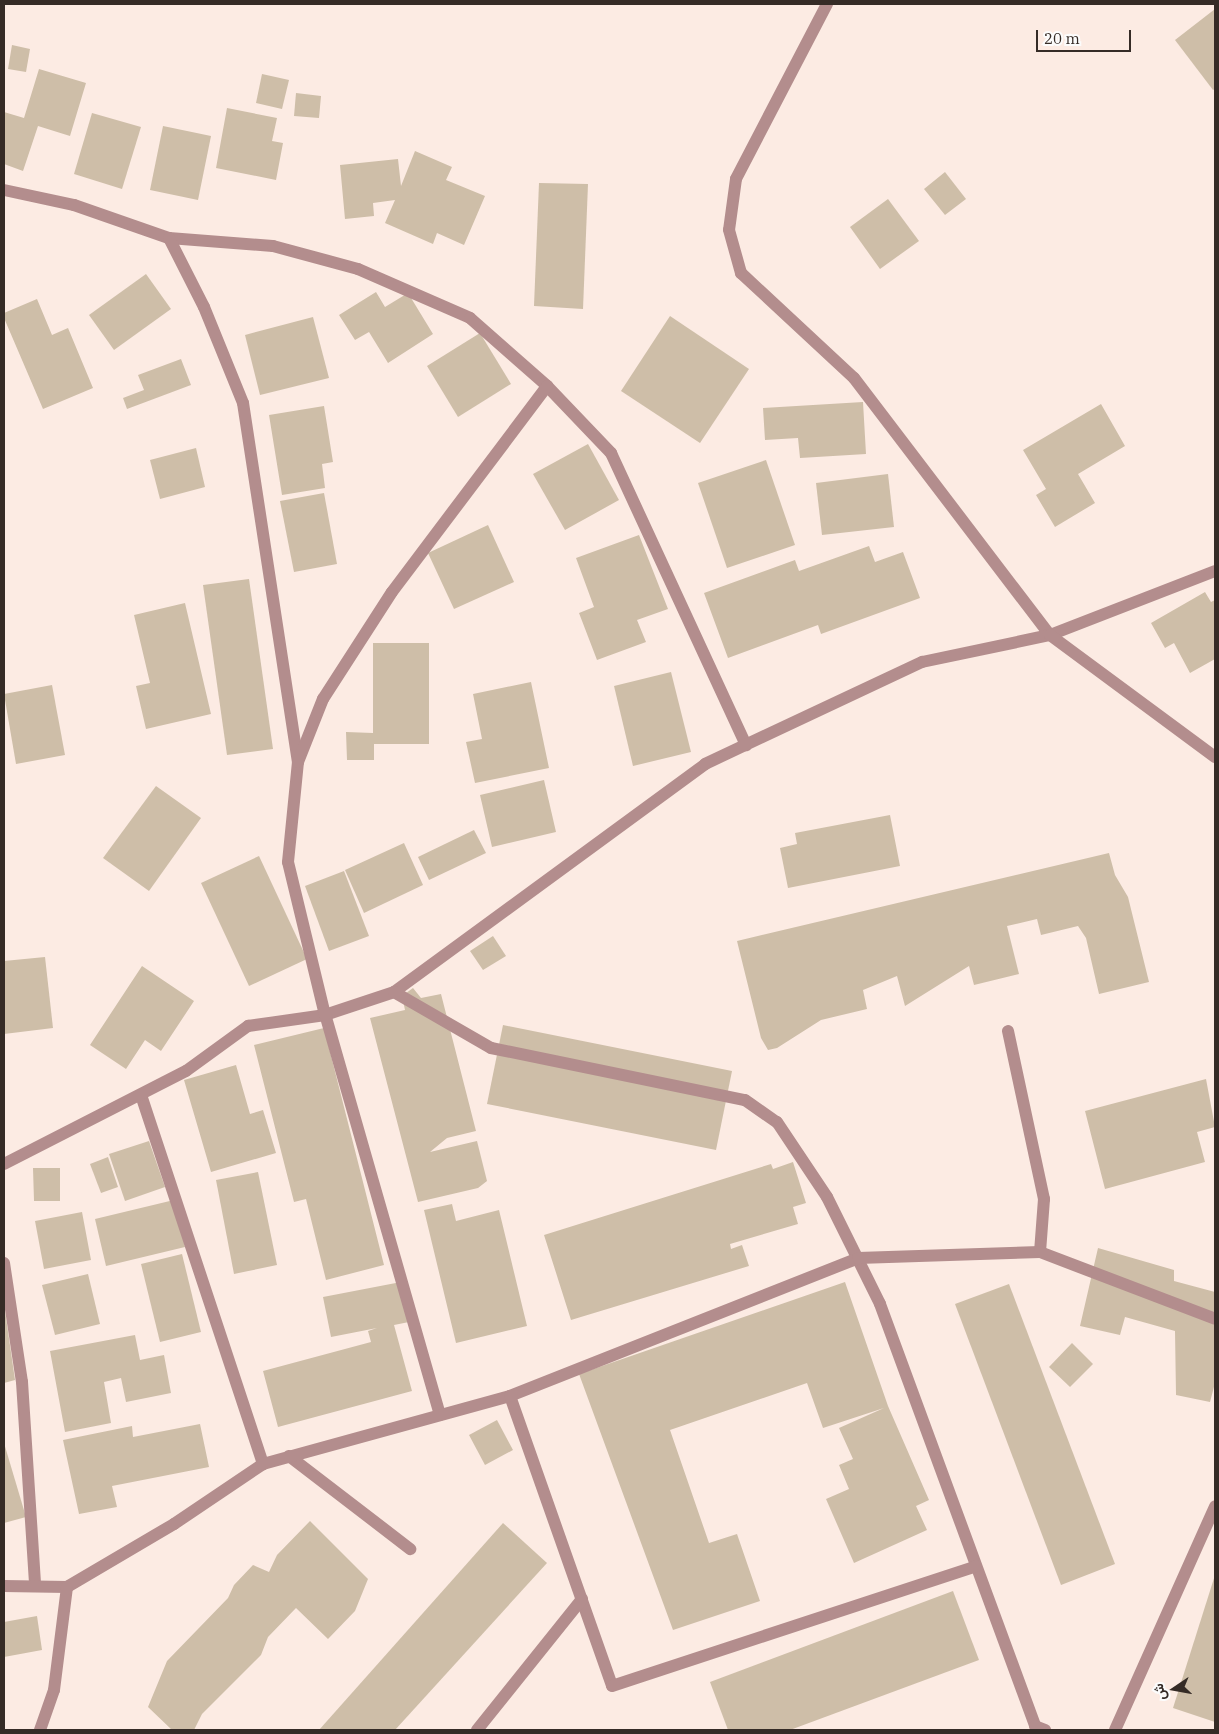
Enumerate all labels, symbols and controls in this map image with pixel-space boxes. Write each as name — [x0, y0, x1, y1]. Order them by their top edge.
scale bar — [1039, 20, 1134, 52]
text: 20 m — [1044, 29, 1080, 48]
north arrow — [1149, 1664, 1199, 1714]
text: ش — [1149, 1682, 1170, 1702]

